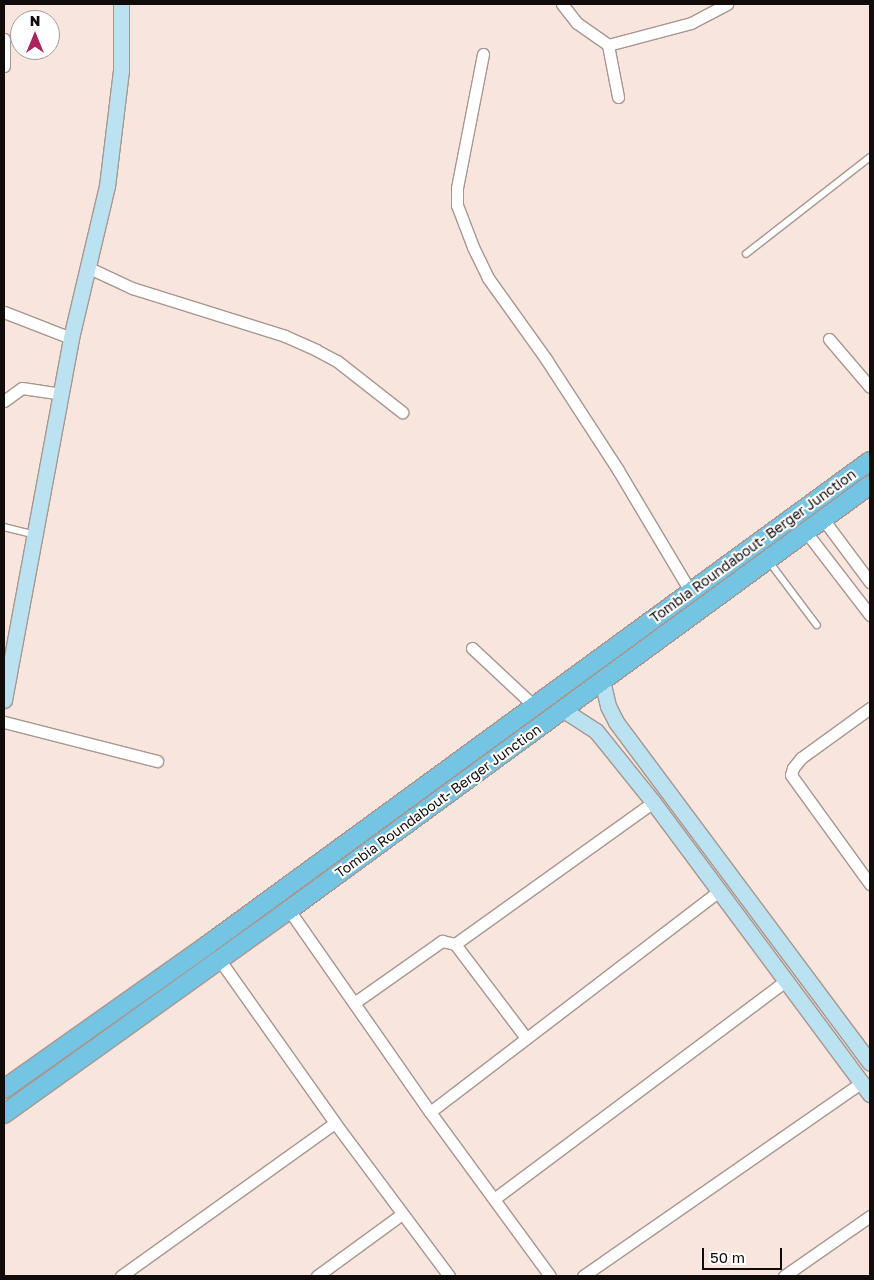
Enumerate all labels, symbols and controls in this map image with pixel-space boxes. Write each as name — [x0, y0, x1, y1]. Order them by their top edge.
north arrow — [10, 10, 60, 60]
text: N — [30, 12, 40, 29]
street label: Tombia Roundabout- Berger Junction — [647, 466, 859, 626]
street label: Tombia Roundabout- Berger Junction — [332, 721, 544, 881]
scale bar — [704, 1238, 784, 1270]
text: 50 m — [710, 1248, 745, 1266]

